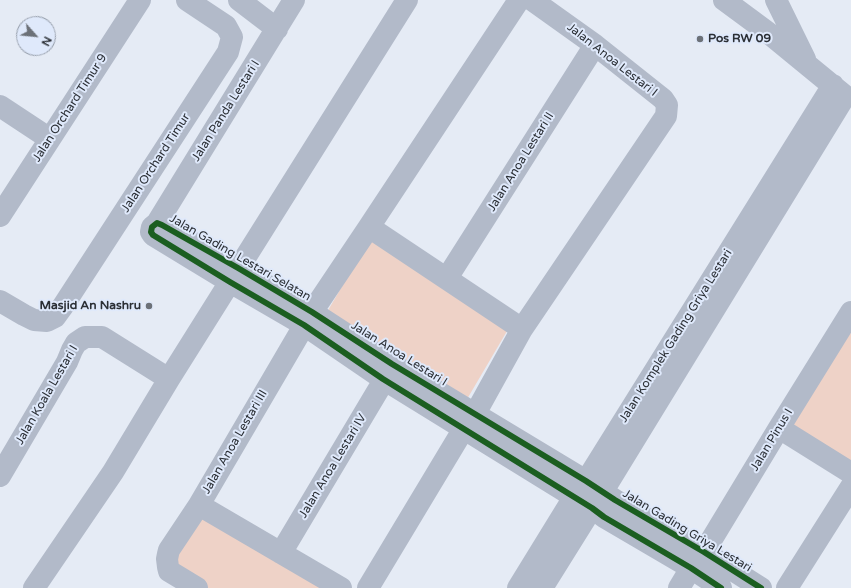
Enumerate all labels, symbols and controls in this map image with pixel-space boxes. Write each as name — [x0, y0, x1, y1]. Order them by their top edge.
north arrow — [16, 16, 56, 56]
street label: Jalan Anoa Lestari I — [564, 20, 660, 100]
place label: Pos RW 09 — [708, 32, 771, 46]
text: N — [38, 34, 54, 48]
marker: Pos RW 09 — [695, 34, 705, 44]
street label: Jalan Orchard Timur 9 — [30, 51, 110, 165]
street label: Jalan Panda Lestari I — [189, 58, 263, 164]
street label: Jalan Anoa Lestari II — [485, 110, 557, 214]
street label: Jalan Orchard Timur — [119, 111, 193, 215]
street label: Jalan Gading Lestari Selatan — [167, 212, 313, 304]
street label: Jalan Komplek Gading Griya Lestari — [617, 247, 735, 425]
place label: Masjid An Nashru — [40, 299, 141, 313]
marker: Masjid An Nashru — [144, 301, 154, 311]
street label: Jalan Anoa Lestari I — [348, 319, 450, 389]
street label: Jalan Koala Lestari I — [13, 343, 81, 447]
street label: Jalan Anoa Lestari III — [199, 387, 271, 497]
street label: Jalan Pinus I — [748, 406, 796, 474]
street label: Jalan Anoa Lestari IV — [296, 411, 370, 521]
street label: Jalan Gading Griya Lestari — [620, 487, 754, 575]

